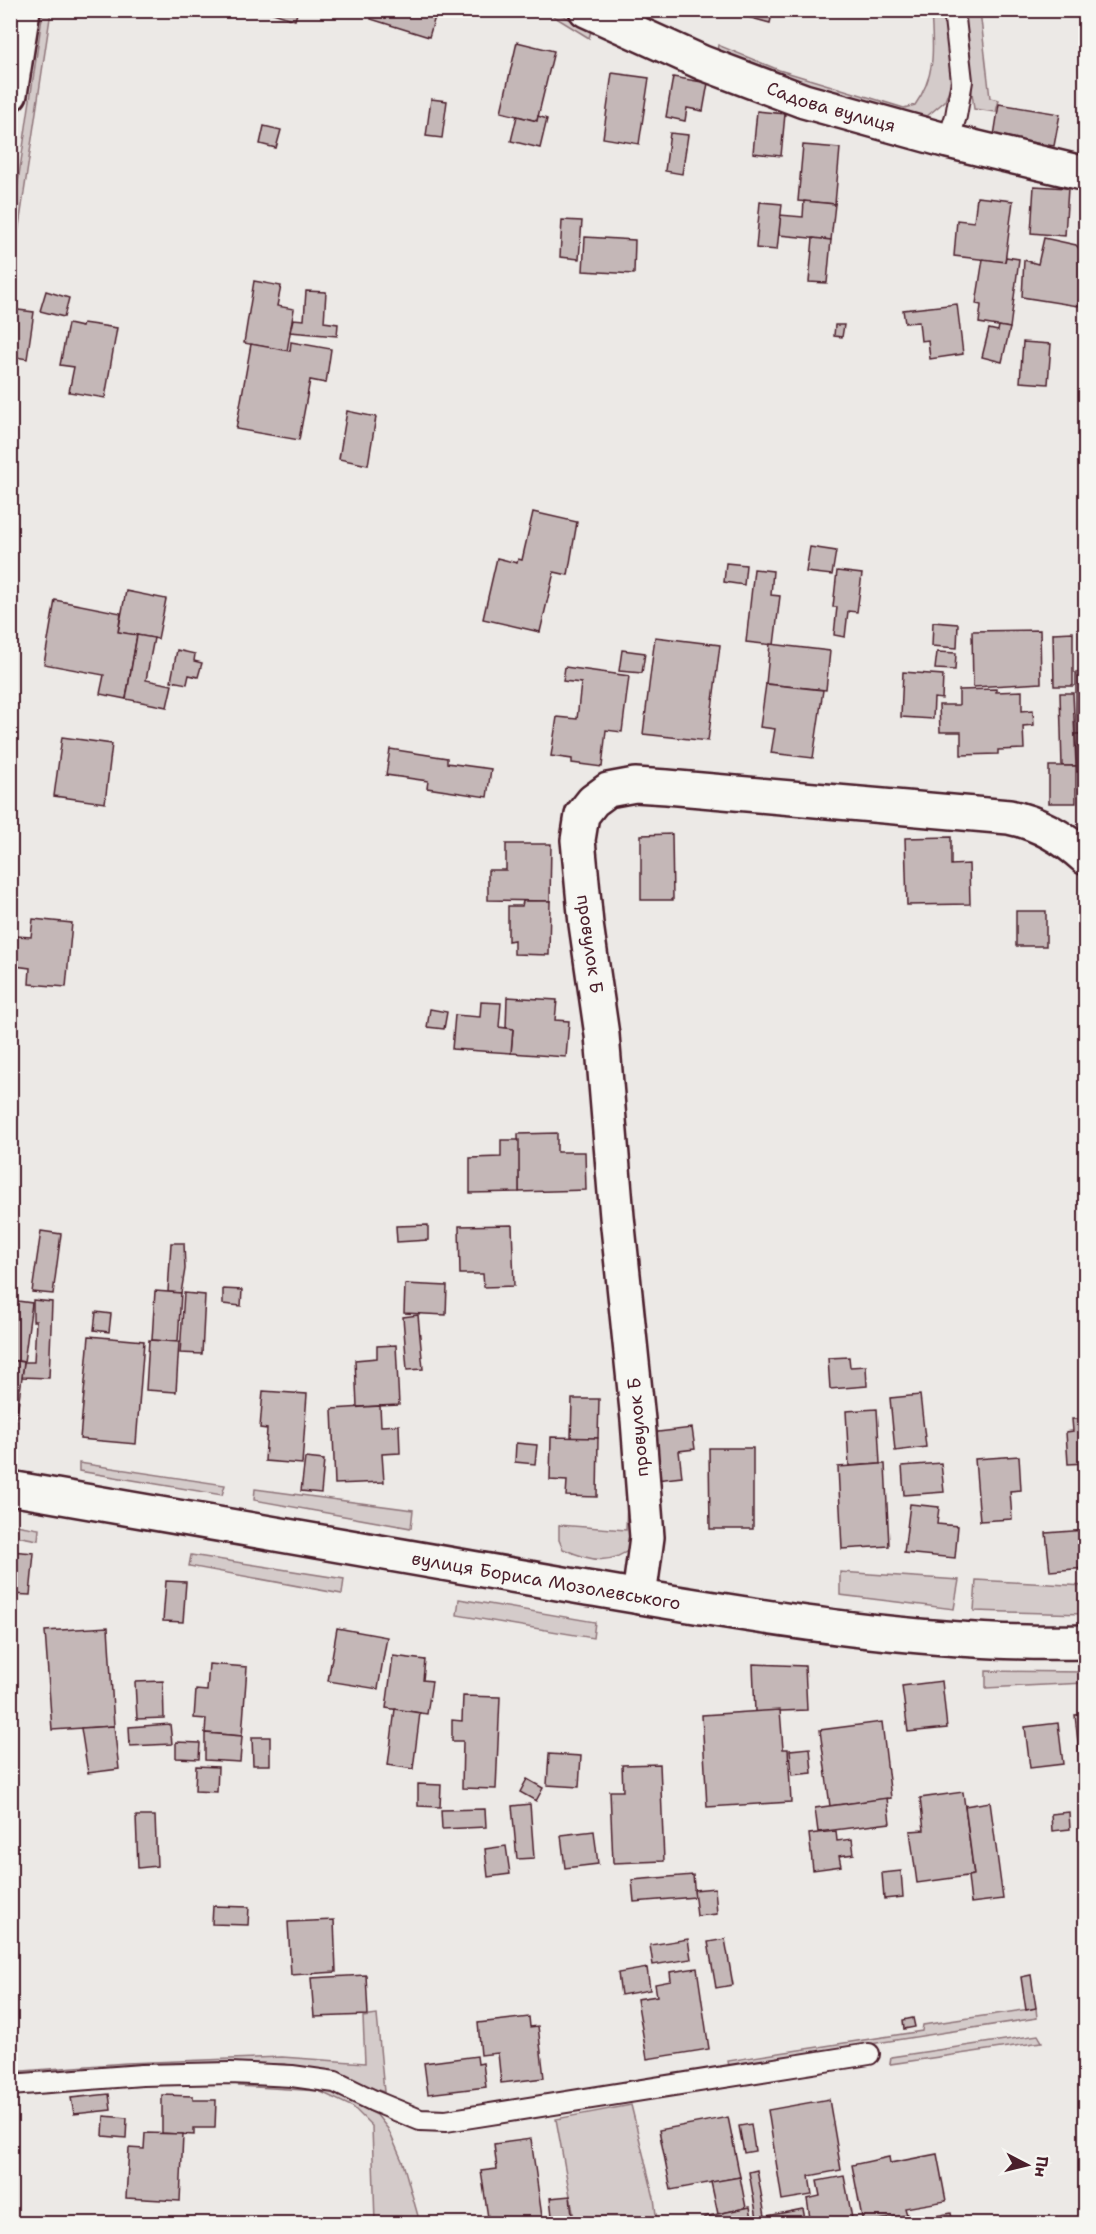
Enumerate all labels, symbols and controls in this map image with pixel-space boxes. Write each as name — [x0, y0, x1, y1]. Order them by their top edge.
street label: Садова вулиця — [763, 76, 898, 138]
street label: провулок Б — [571, 893, 609, 995]
street label: провулок Б — [622, 1376, 654, 1478]
street label: вулиця Бориса Мозолевського — [410, 1546, 682, 1616]
north arrow — [997, 2135, 1057, 2195]
text: Пн — [1030, 2155, 1053, 2179]

